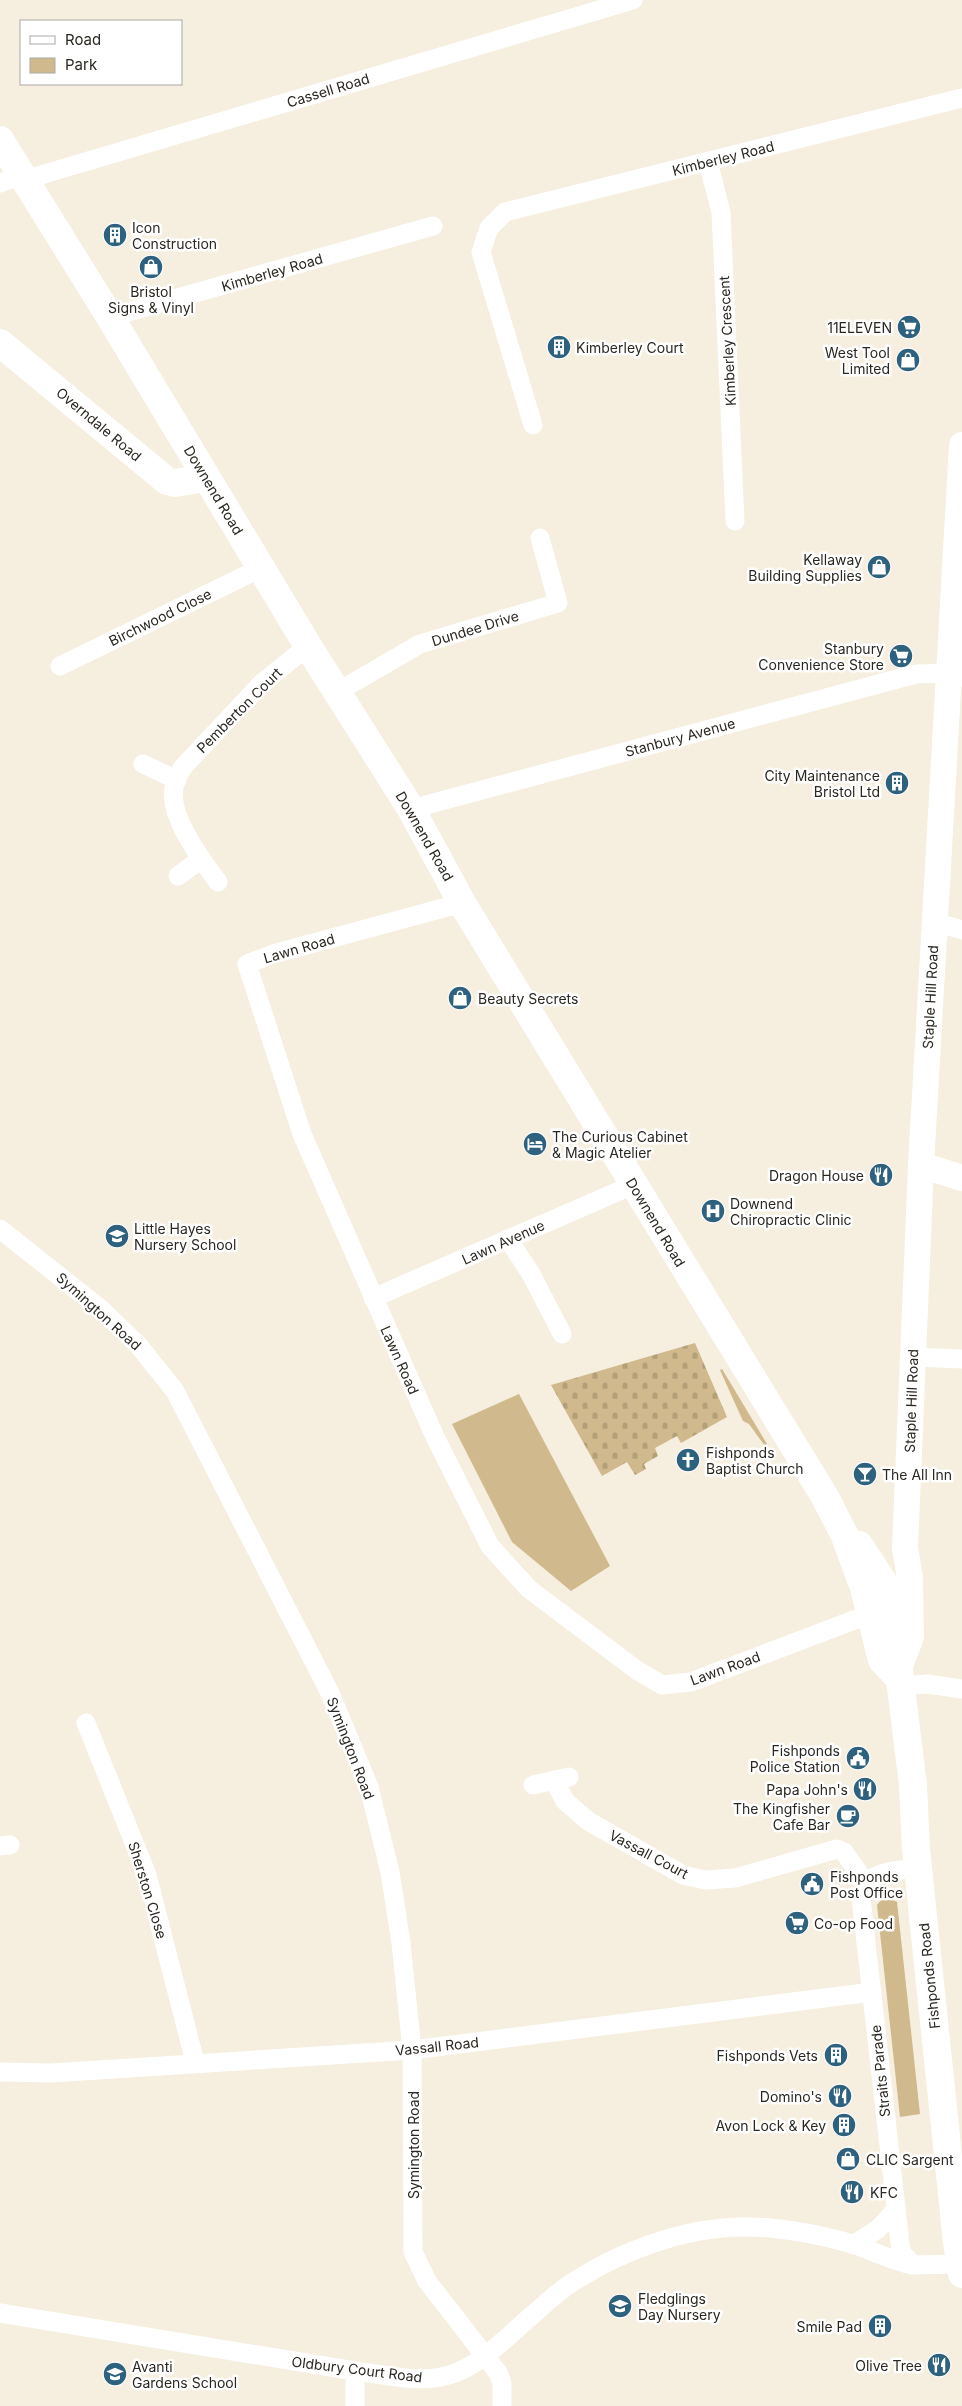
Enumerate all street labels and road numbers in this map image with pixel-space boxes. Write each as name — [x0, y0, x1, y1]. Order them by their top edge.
street label: Cassell Road — [285, 69, 371, 111]
street label: Kimberley Road — [670, 137, 776, 179]
street label: Kimberley Road — [219, 249, 325, 295]
street label: Kimberley Crescent — [715, 275, 739, 407]
street label: Overndale Road — [53, 383, 145, 465]
street label: Downend Road — [181, 442, 247, 538]
street label: Birchwood Close — [106, 585, 214, 649]
street label: Dundee Drive — [429, 607, 521, 649]
street label: Pemberton Court — [193, 664, 285, 756]
street label: Stanbury Avenue — [623, 714, 737, 760]
street label: Downend Road — [392, 788, 458, 884]
street label: Lawn Road — [261, 930, 337, 966]
street label: Staple Hill Road — [919, 945, 941, 1049]
street label: Downend Road — [623, 1174, 689, 1270]
street label: Lawn Avenue — [459, 1216, 547, 1268]
street label: Symington Road — [53, 1268, 145, 1354]
street label: Lawn Road — [377, 1323, 423, 1397]
street label: Staple Hill Road — [901, 1349, 921, 1453]
street label: Lawn Road — [688, 1647, 762, 1689]
street label: Symington Road — [324, 1694, 378, 1802]
street label: Vassall Court — [607, 1826, 692, 1882]
street label: Sherston Close — [125, 1839, 171, 1941]
street label: Fishponds Road — [915, 1922, 943, 2030]
street label: Straits Parade — [867, 2024, 893, 2118]
street label: Vassall Road — [394, 2033, 480, 2059]
street label: Symington Road — [405, 2091, 422, 2199]
street label: Oldbury Court Road — [291, 2353, 423, 2385]

